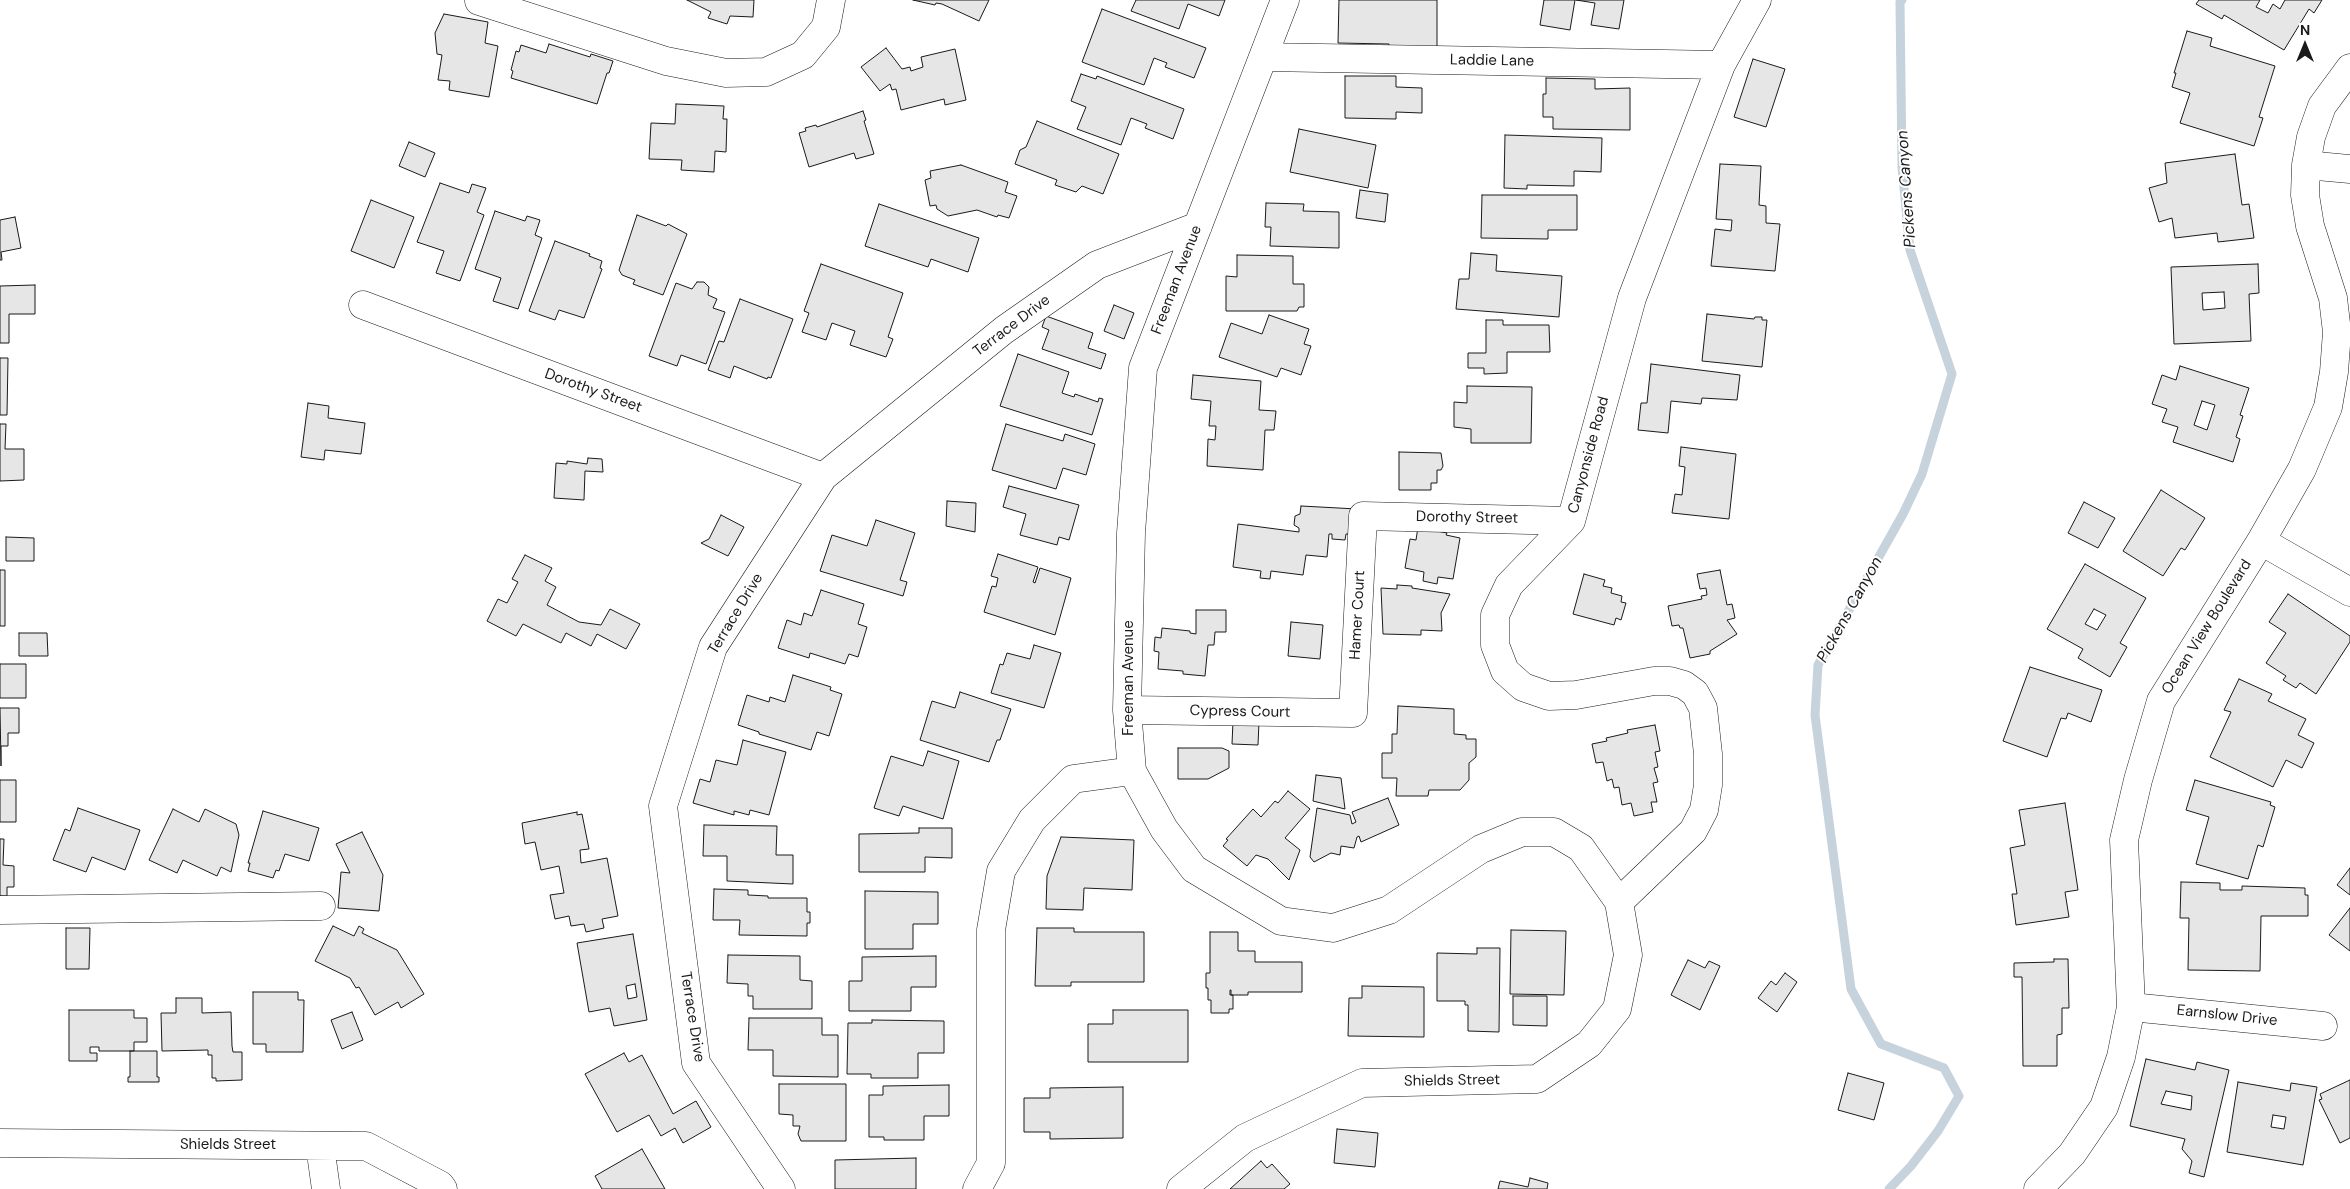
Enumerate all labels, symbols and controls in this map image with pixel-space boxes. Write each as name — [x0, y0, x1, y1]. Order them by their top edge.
north arrow — [2280, 20, 2330, 70]
text: N — [2300, 21, 2310, 39]
street label: Laddie Lane — [1450, 51, 1534, 71]
water label: Pickens Canyon — [1893, 130, 1921, 248]
street label: Freeman Avenue — [1148, 223, 1206, 337]
street label: Terrace Drive — [970, 291, 1054, 361]
street label: Dorothy Street — [542, 365, 644, 417]
street label: Canyonside Road — [1565, 395, 1613, 515]
street label: Dorothy Street — [1416, 508, 1518, 528]
water label: Pickens Canyon — [1813, 554, 1887, 666]
street label: Ocean View Boulevard — [2158, 556, 2256, 698]
street label: Terrace Drive — [705, 570, 767, 658]
street label: Hamer Court — [1347, 570, 1369, 660]
street label: Freeman Avenue — [1120, 620, 1138, 736]
street label: Cypress Court — [1189, 702, 1291, 722]
street label: Terrace Drive — [676, 970, 708, 1064]
street label: Earnslow Drive — [2176, 1002, 2278, 1030]
street label: Shields Street — [1404, 1071, 1500, 1091]
street label: Shields Street — [180, 1136, 276, 1154]

